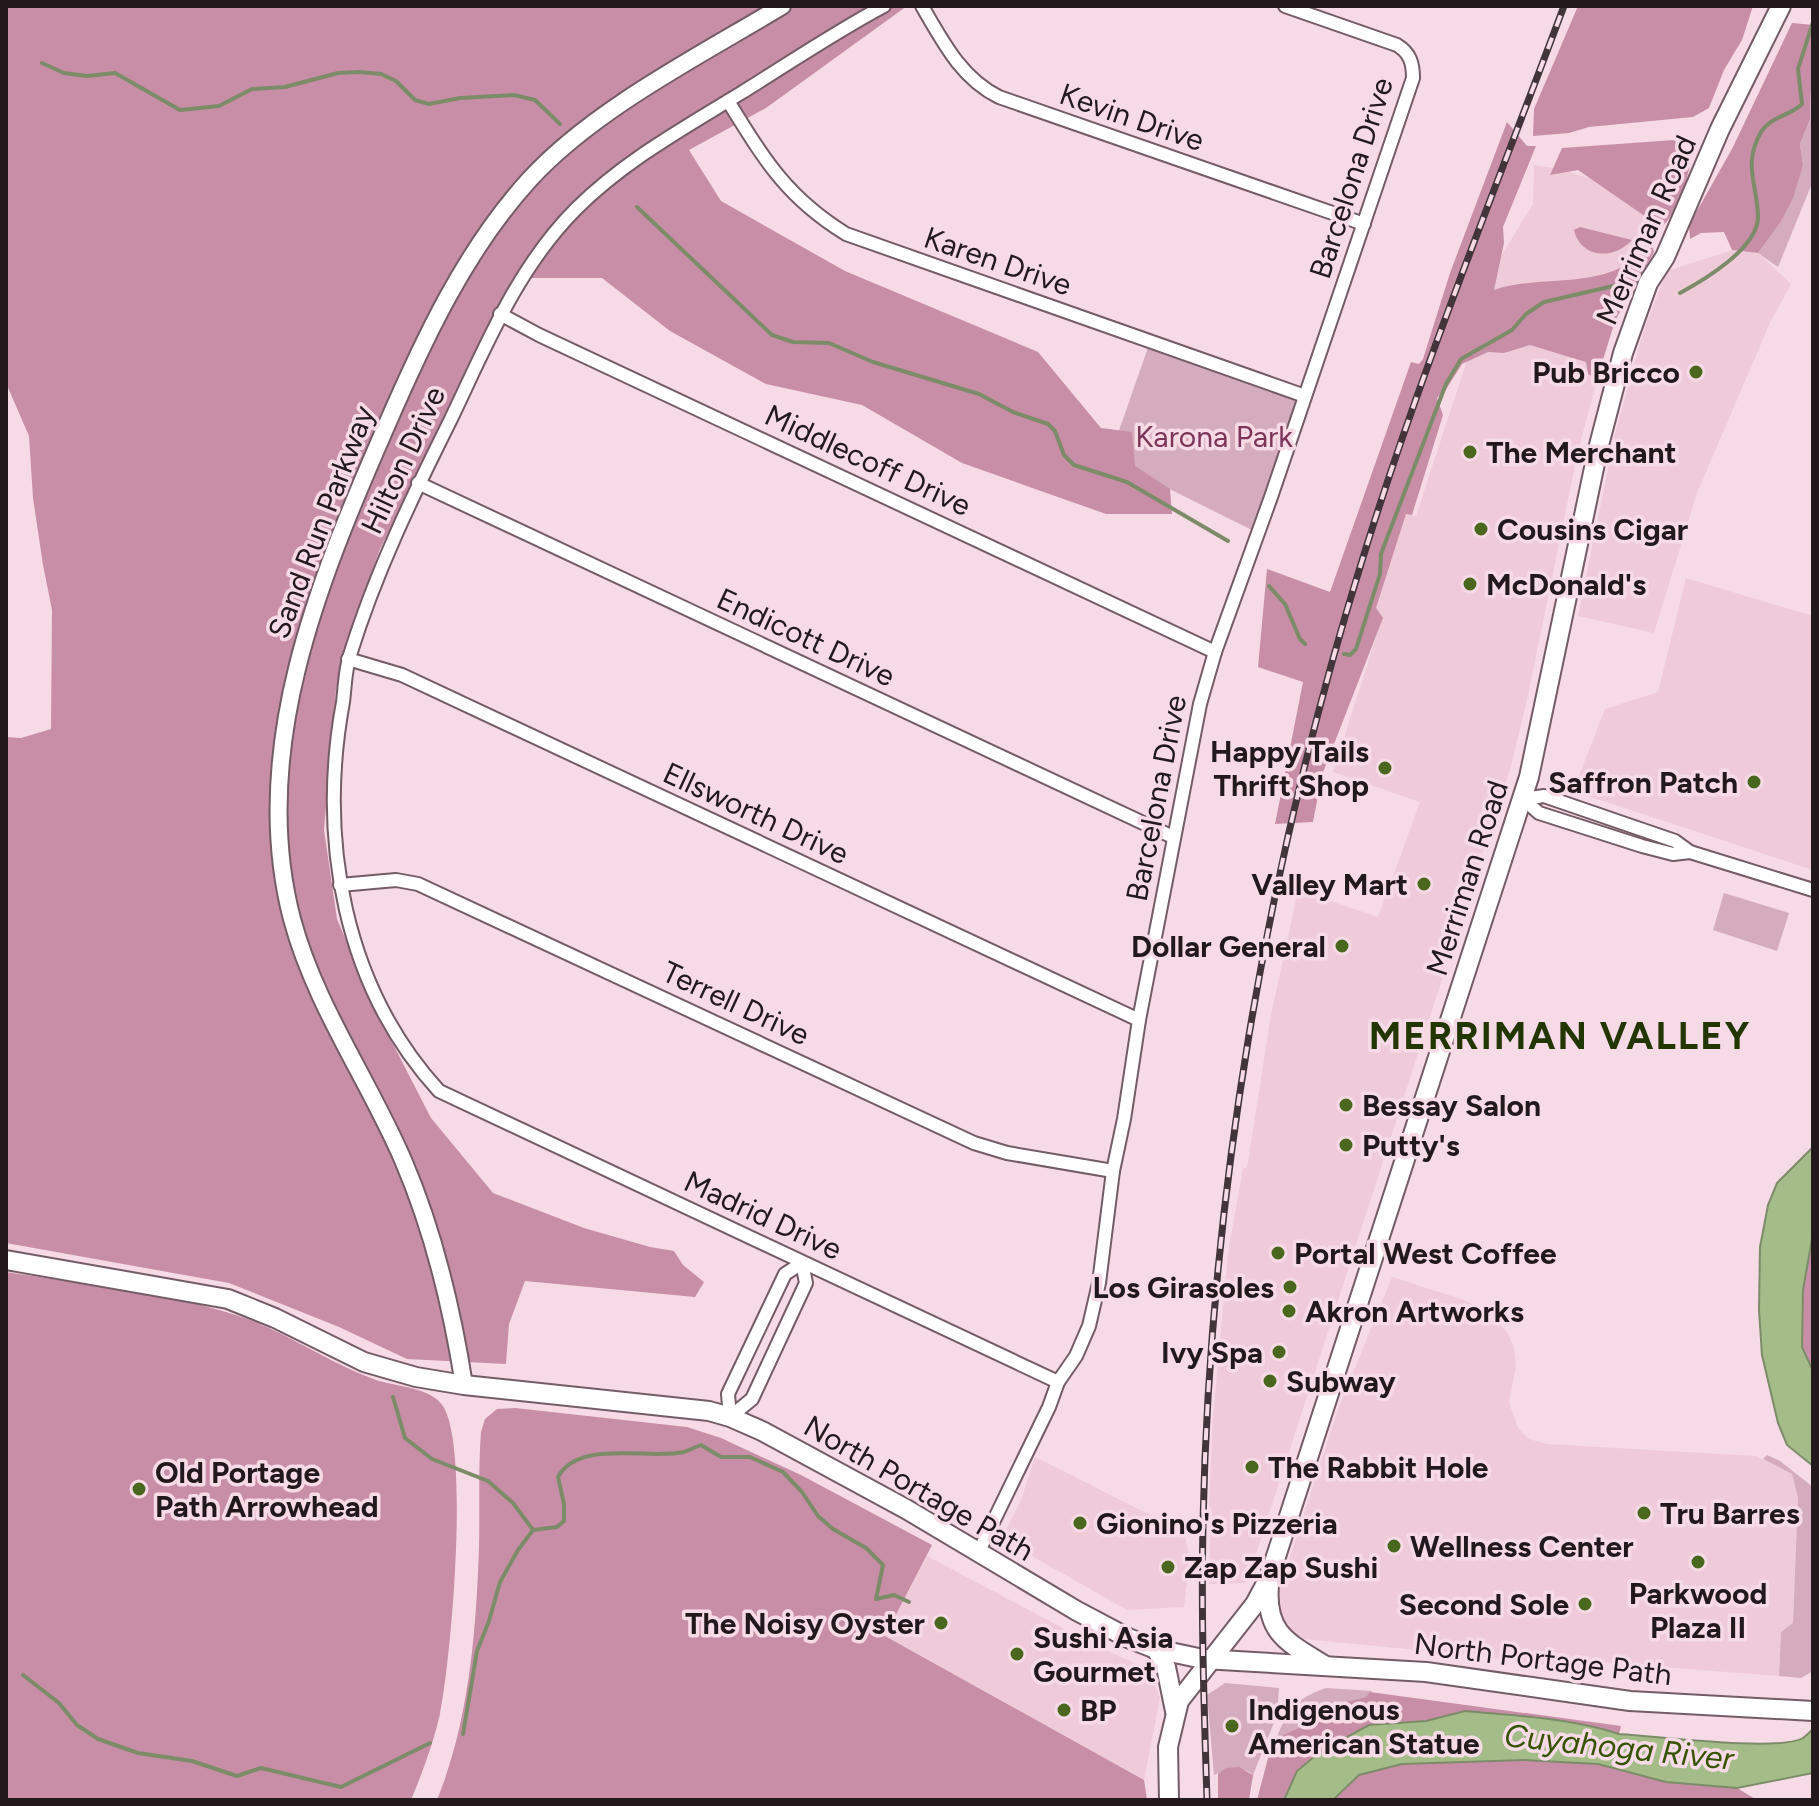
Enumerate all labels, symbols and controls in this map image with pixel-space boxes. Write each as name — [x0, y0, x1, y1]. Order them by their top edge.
street label: Barcelona Drive — [1301, 73, 1401, 283]
street label: Kevin Drive — [1055, 75, 1209, 159]
street label: Merriman Road — [1588, 130, 1704, 330]
street label: Karen Drive — [919, 219, 1077, 303]
place label: Pub Bricco — [1532, 354, 1680, 391]
marker: Pub Bricco — [1687, 363, 1705, 381]
street label: Hilton Drive — [353, 380, 453, 540]
street label: Middlecoff Drive — [759, 396, 977, 524]
street label: Sand Run Parkway — [260, 400, 382, 644]
park label: Karona Park — [1135, 418, 1293, 455]
place label: The Merchant — [1486, 434, 1677, 471]
marker: The Merchant — [1461, 443, 1479, 461]
place label: Cousins Cigar — [1497, 511, 1688, 548]
marker: Cousins Cigar — [1472, 520, 1490, 538]
place label: McDonald's — [1486, 566, 1646, 603]
marker: McDonald's — [1461, 575, 1479, 593]
street label: Endicott Drive — [711, 580, 901, 694]
street label: Barcelona Drive — [1118, 692, 1194, 904]
place label: Happy Tails Thrift Shop — [1210, 733, 1369, 804]
street label: Ellsworth Drive — [657, 754, 855, 872]
marker: Happy Tails Thrift Shop — [1376, 759, 1394, 777]
place label: Saffron Patch — [1548, 764, 1738, 801]
marker: Saffron Patch — [1745, 773, 1763, 791]
street label: Merriman Road — [1418, 776, 1516, 980]
place label: Valley Mart — [1251, 866, 1408, 903]
marker: Valley Mart — [1415, 875, 1433, 893]
place label: Dollar General — [1131, 928, 1326, 965]
marker: Dollar General — [1333, 937, 1351, 955]
street label: Terrell Drive — [657, 953, 815, 1053]
district label: MERRIMAN VALLEY — [1369, 1013, 1751, 1059]
place label: Bessay Salon — [1362, 1087, 1541, 1124]
marker: Bessay Salon — [1337, 1096, 1355, 1114]
place label: Putty's — [1362, 1127, 1460, 1164]
marker: Putty's — [1337, 1136, 1355, 1154]
street label: Madrid Drive — [678, 1162, 848, 1268]
place label: Portal West Coffee — [1294, 1235, 1557, 1272]
marker: Portal West Coffee — [1269, 1244, 1287, 1262]
place label: Los Girasoles — [1092, 1269, 1274, 1306]
marker: Los Girasoles — [1281, 1278, 1299, 1296]
place label: Akron Artworks — [1305, 1293, 1524, 1330]
marker: Akron Artworks — [1280, 1302, 1298, 1320]
place label: Ivy Spa — [1161, 1334, 1263, 1371]
marker: Ivy Spa — [1270, 1343, 1288, 1361]
place label: Subway — [1286, 1363, 1397, 1400]
marker: Subway — [1261, 1372, 1279, 1390]
street label: North Portage Path — [797, 1407, 1041, 1569]
place label: The Rabbit Hole — [1268, 1449, 1489, 1486]
place label: Old Portage Path Arrowhead — [155, 1454, 379, 1525]
marker: The Rabbit Hole — [1243, 1458, 1261, 1476]
marker: Old Portage Path Arrowhead — [130, 1480, 148, 1498]
place label: Tru Barres — [1660, 1495, 1800, 1532]
marker: Tru Barres — [1635, 1504, 1653, 1522]
place label: Gionino's Pizzeria — [1096, 1505, 1338, 1542]
marker: Gionino's Pizzeria — [1071, 1514, 1089, 1532]
place label: Wellness Center — [1410, 1528, 1634, 1565]
marker: Wellness Center — [1385, 1537, 1403, 1555]
place label: Zap Zap Sushi — [1184, 1549, 1378, 1586]
marker: Parkwood Plaza II — [1689, 1553, 1707, 1571]
marker: Zap Zap Sushi — [1159, 1558, 1177, 1576]
place label: Parkwood Plaza II — [1629, 1575, 1767, 1646]
place label: Second Sole — [1399, 1586, 1569, 1623]
marker: Second Sole — [1576, 1595, 1594, 1613]
place label: The Noisy Oyster — [685, 1605, 925, 1642]
marker: The Noisy Oyster — [932, 1614, 950, 1632]
place label: Sushi Asia Gourmet — [1033, 1619, 1174, 1690]
street label: North Portage Path — [1412, 1625, 1674, 1693]
marker: Sushi Asia Gourmet — [1008, 1645, 1026, 1663]
place label: Indigenous American Statue — [1248, 1691, 1480, 1762]
place label: BP — [1080, 1692, 1116, 1729]
marker: BP — [1055, 1701, 1073, 1719]
water label: Cuyahoga River — [1503, 1716, 1737, 1778]
marker: Indigenous American Statue — [1223, 1717, 1241, 1735]

